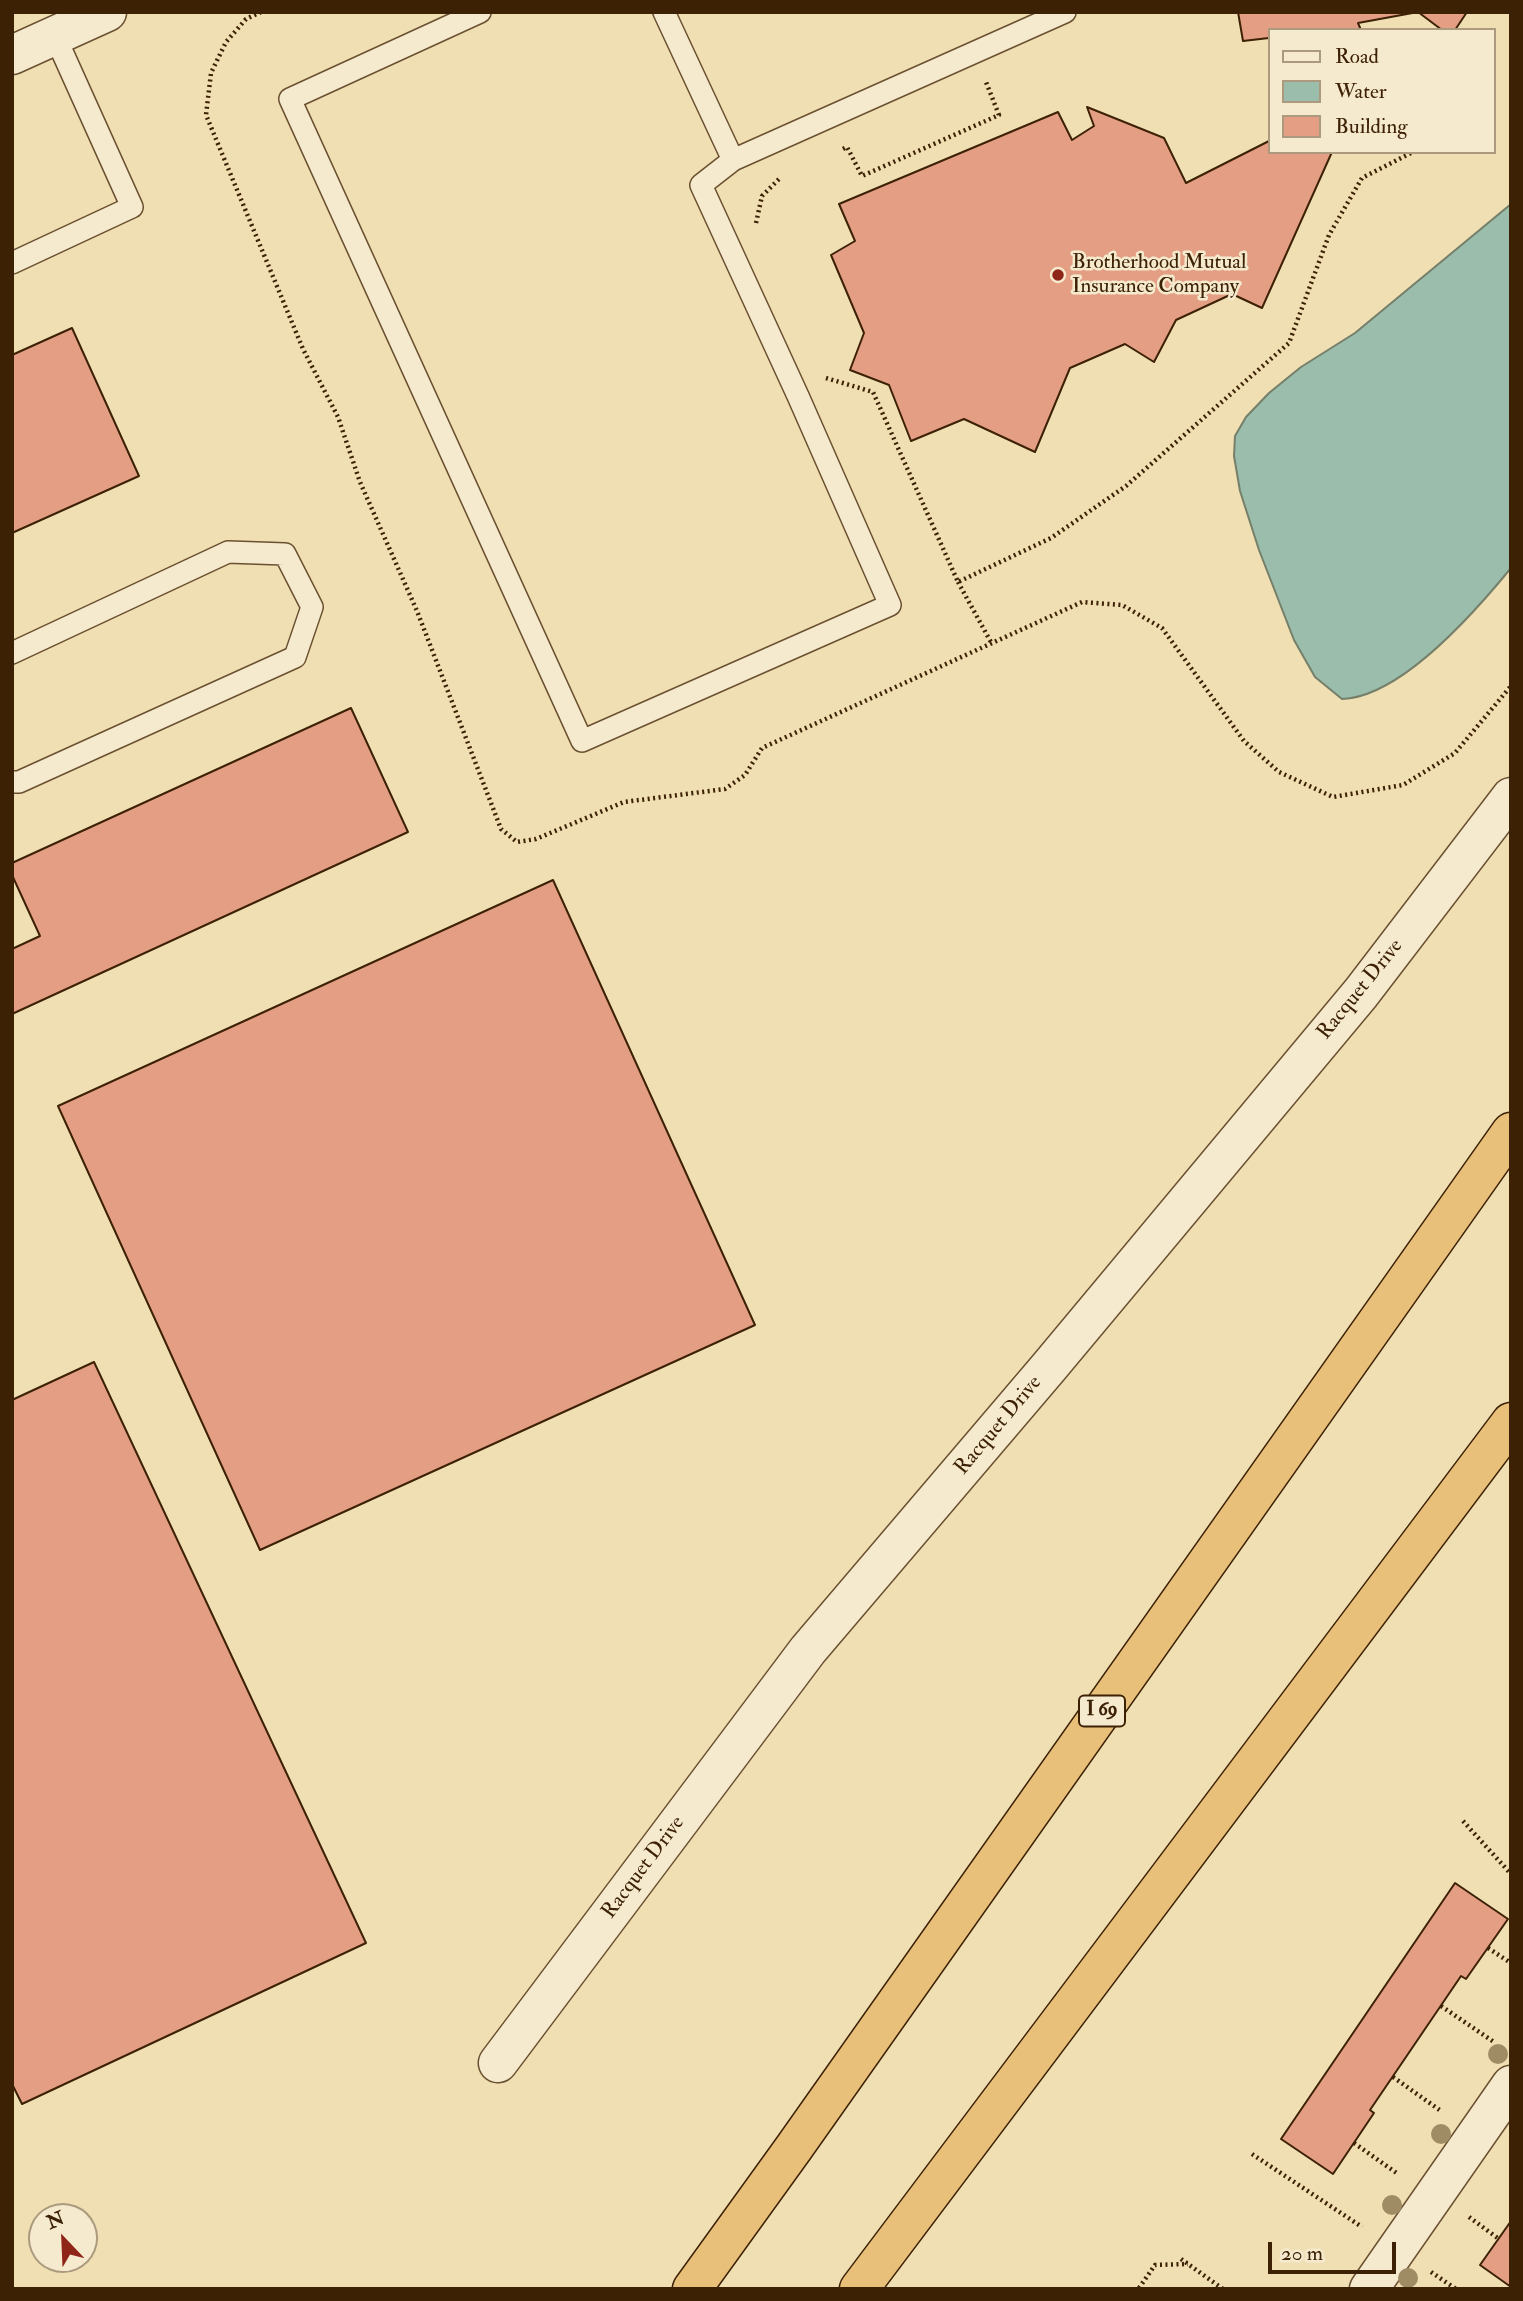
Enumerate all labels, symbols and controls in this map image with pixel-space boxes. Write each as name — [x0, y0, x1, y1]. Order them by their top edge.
legend — [1268, 28, 1495, 154]
text: Road — [1335, 43, 1379, 70]
text: Water — [1335, 78, 1387, 105]
text: Building — [1335, 113, 1408, 140]
place label: Brotherhood Mutual Insurance Company — [1072, 250, 1246, 300]
marker: Brotherhood Mutual Insurance Company — [1050, 267, 1066, 283]
street label: Racquet Drive — [1313, 935, 1409, 1045]
street label: Racquet Drive — [950, 1371, 1048, 1481]
road number: I 69 — [1079, 1695, 1125, 1726]
street label: Racquet Drive — [597, 1812, 691, 1924]
north arrow — [28, 2203, 98, 2273]
text: N — [43, 2206, 68, 2235]
scale bar — [1271, 2228, 1399, 2272]
text: 20 m — [1281, 2240, 1323, 2267]

